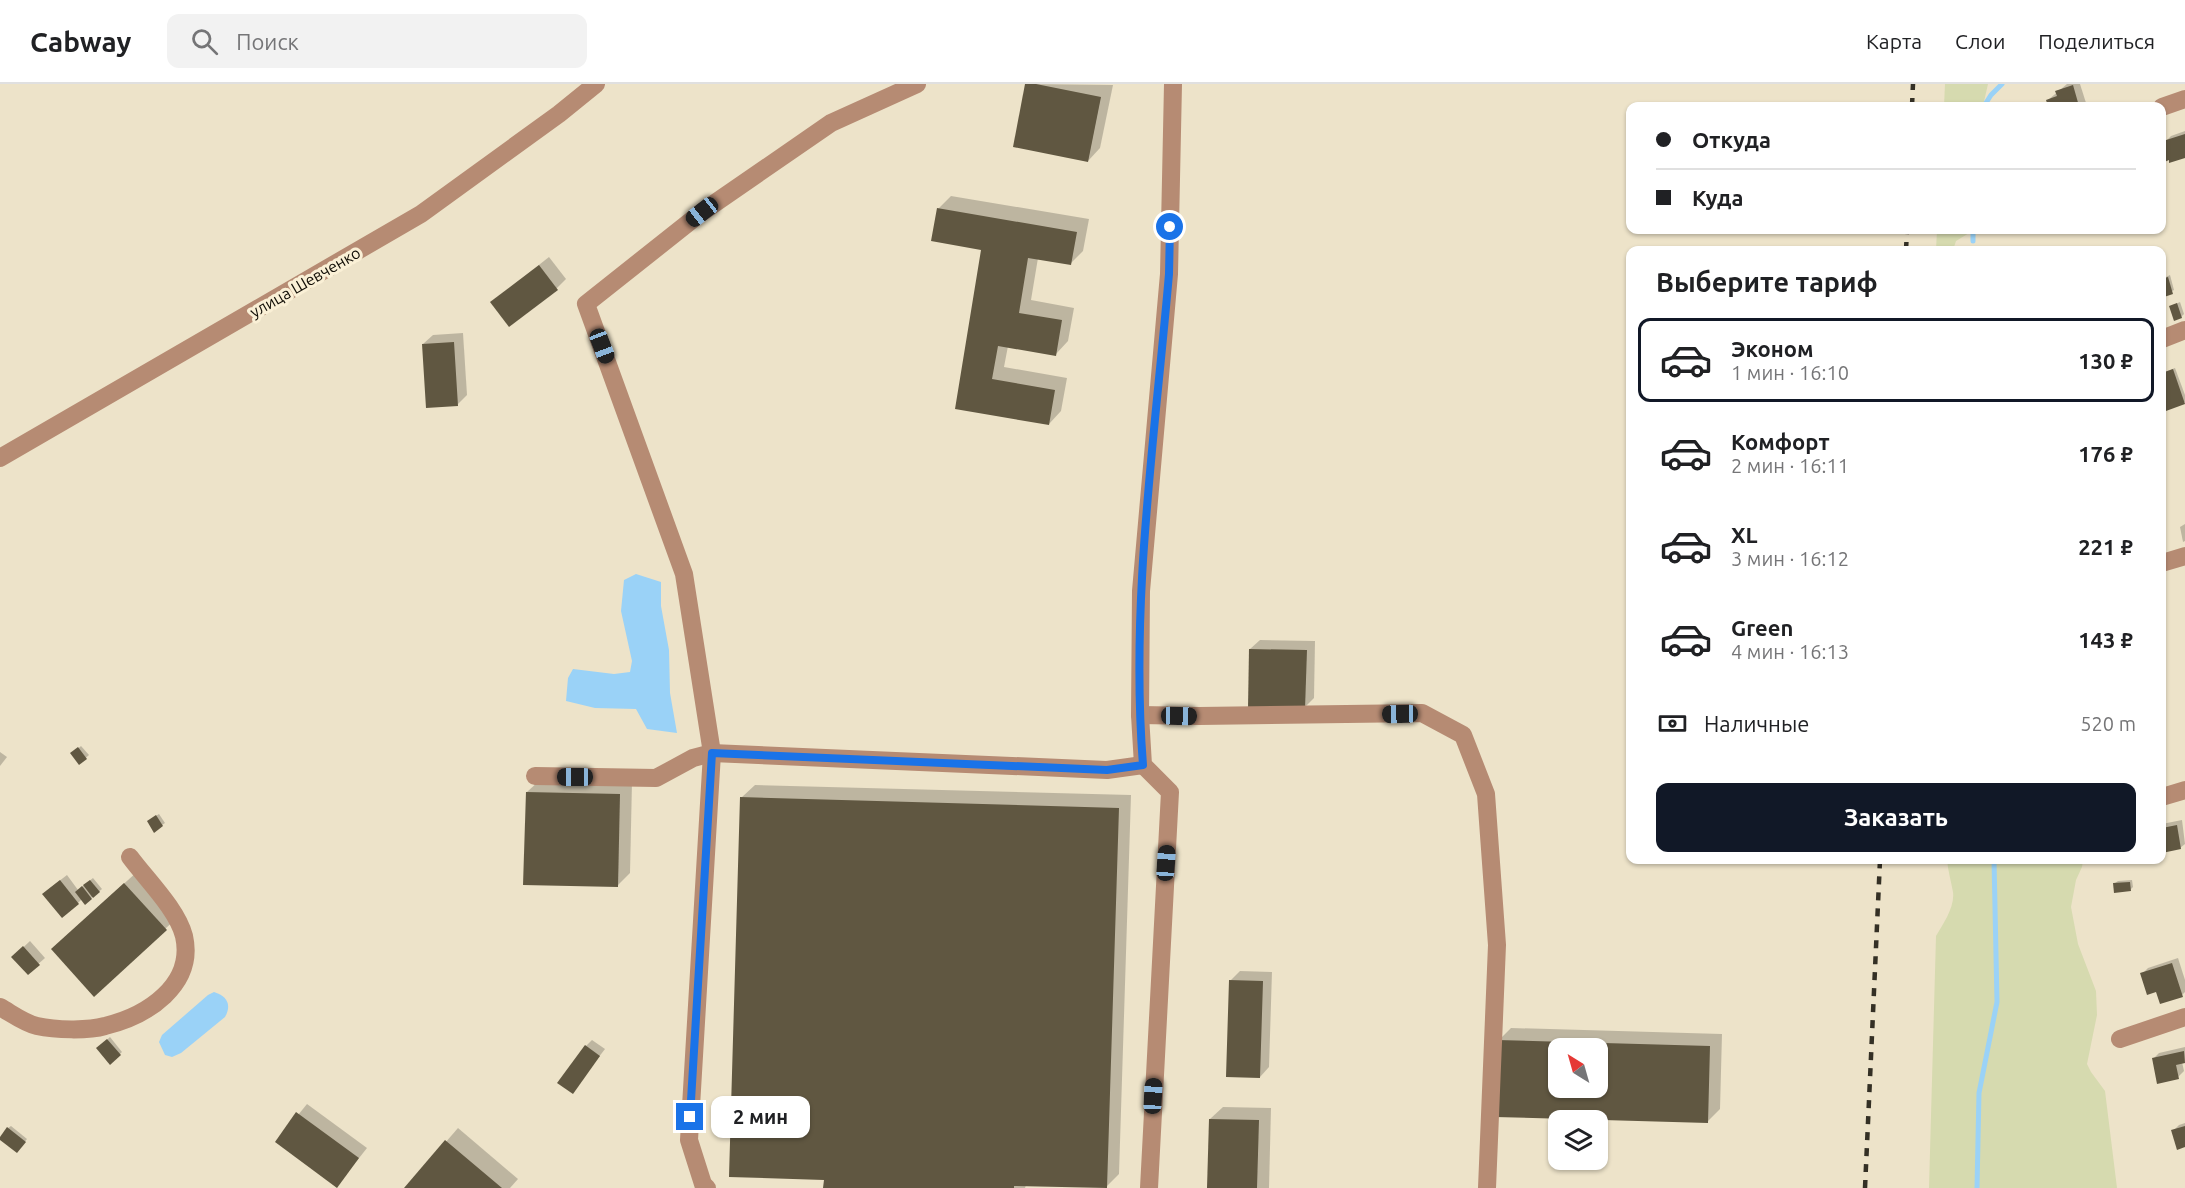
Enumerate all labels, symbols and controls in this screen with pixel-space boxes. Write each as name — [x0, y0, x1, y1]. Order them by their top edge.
search box — [167, 14, 587, 68]
icon: search — [188, 25, 221, 58]
text: Cabway — [30, 26, 131, 57]
text: Поиск — [236, 29, 299, 54]
text: Карта — [1866, 29, 1922, 53]
text: Слои — [1955, 29, 2005, 53]
text: Поделиться — [2038, 29, 2155, 53]
text: Откуда — [1692, 127, 1771, 152]
text: Куда — [1692, 185, 1743, 210]
car — [682, 194, 722, 230]
route start — [1156, 213, 1183, 240]
street label: улица Шевченко — [247, 243, 363, 321]
text: Выберите тариф — [1656, 267, 1878, 297]
car — [587, 326, 617, 366]
icon: car — [1659, 333, 1713, 387]
text: Эконом — [1731, 336, 1813, 361]
text: 130 ₽ — [2078, 348, 2133, 373]
text: 1 мин · 16:10 — [1731, 361, 1849, 384]
icon: car — [1659, 426, 1713, 480]
text: Комфорт — [1731, 429, 1830, 454]
text: 176 ₽ — [2078, 441, 2133, 466]
text: 2 мин · 16:11 — [1731, 454, 1849, 477]
icon: car — [1659, 519, 1713, 573]
text: XL — [1731, 522, 1758, 547]
text: 221 ₽ — [2078, 534, 2133, 559]
text: 3 мин · 16:12 — [1731, 547, 1849, 570]
icon: car — [1659, 612, 1713, 666]
text: Green — [1731, 615, 1793, 640]
text: 143 ₽ — [2078, 627, 2133, 652]
text: 4 мин · 16:13 — [1731, 640, 1849, 663]
car — [1382, 705, 1418, 723]
car — [1161, 707, 1197, 725]
icon: cash — [1656, 707, 1689, 740]
text: Наличные — [1704, 711, 1809, 736]
text: 520 m — [2080, 712, 2136, 735]
car — [557, 768, 593, 786]
button: Заказать — [1656, 783, 2136, 852]
car — [1156, 844, 1176, 882]
north arrow — [1548, 1038, 1608, 1098]
map controls — [1548, 1038, 1608, 1170]
car — [1143, 1078, 1163, 1114]
callout: 2 мин — [711, 1096, 810, 1138]
route end — [676, 1103, 703, 1130]
text: 2 мин — [733, 1105, 788, 1128]
button: layers — [1548, 1110, 1608, 1170]

